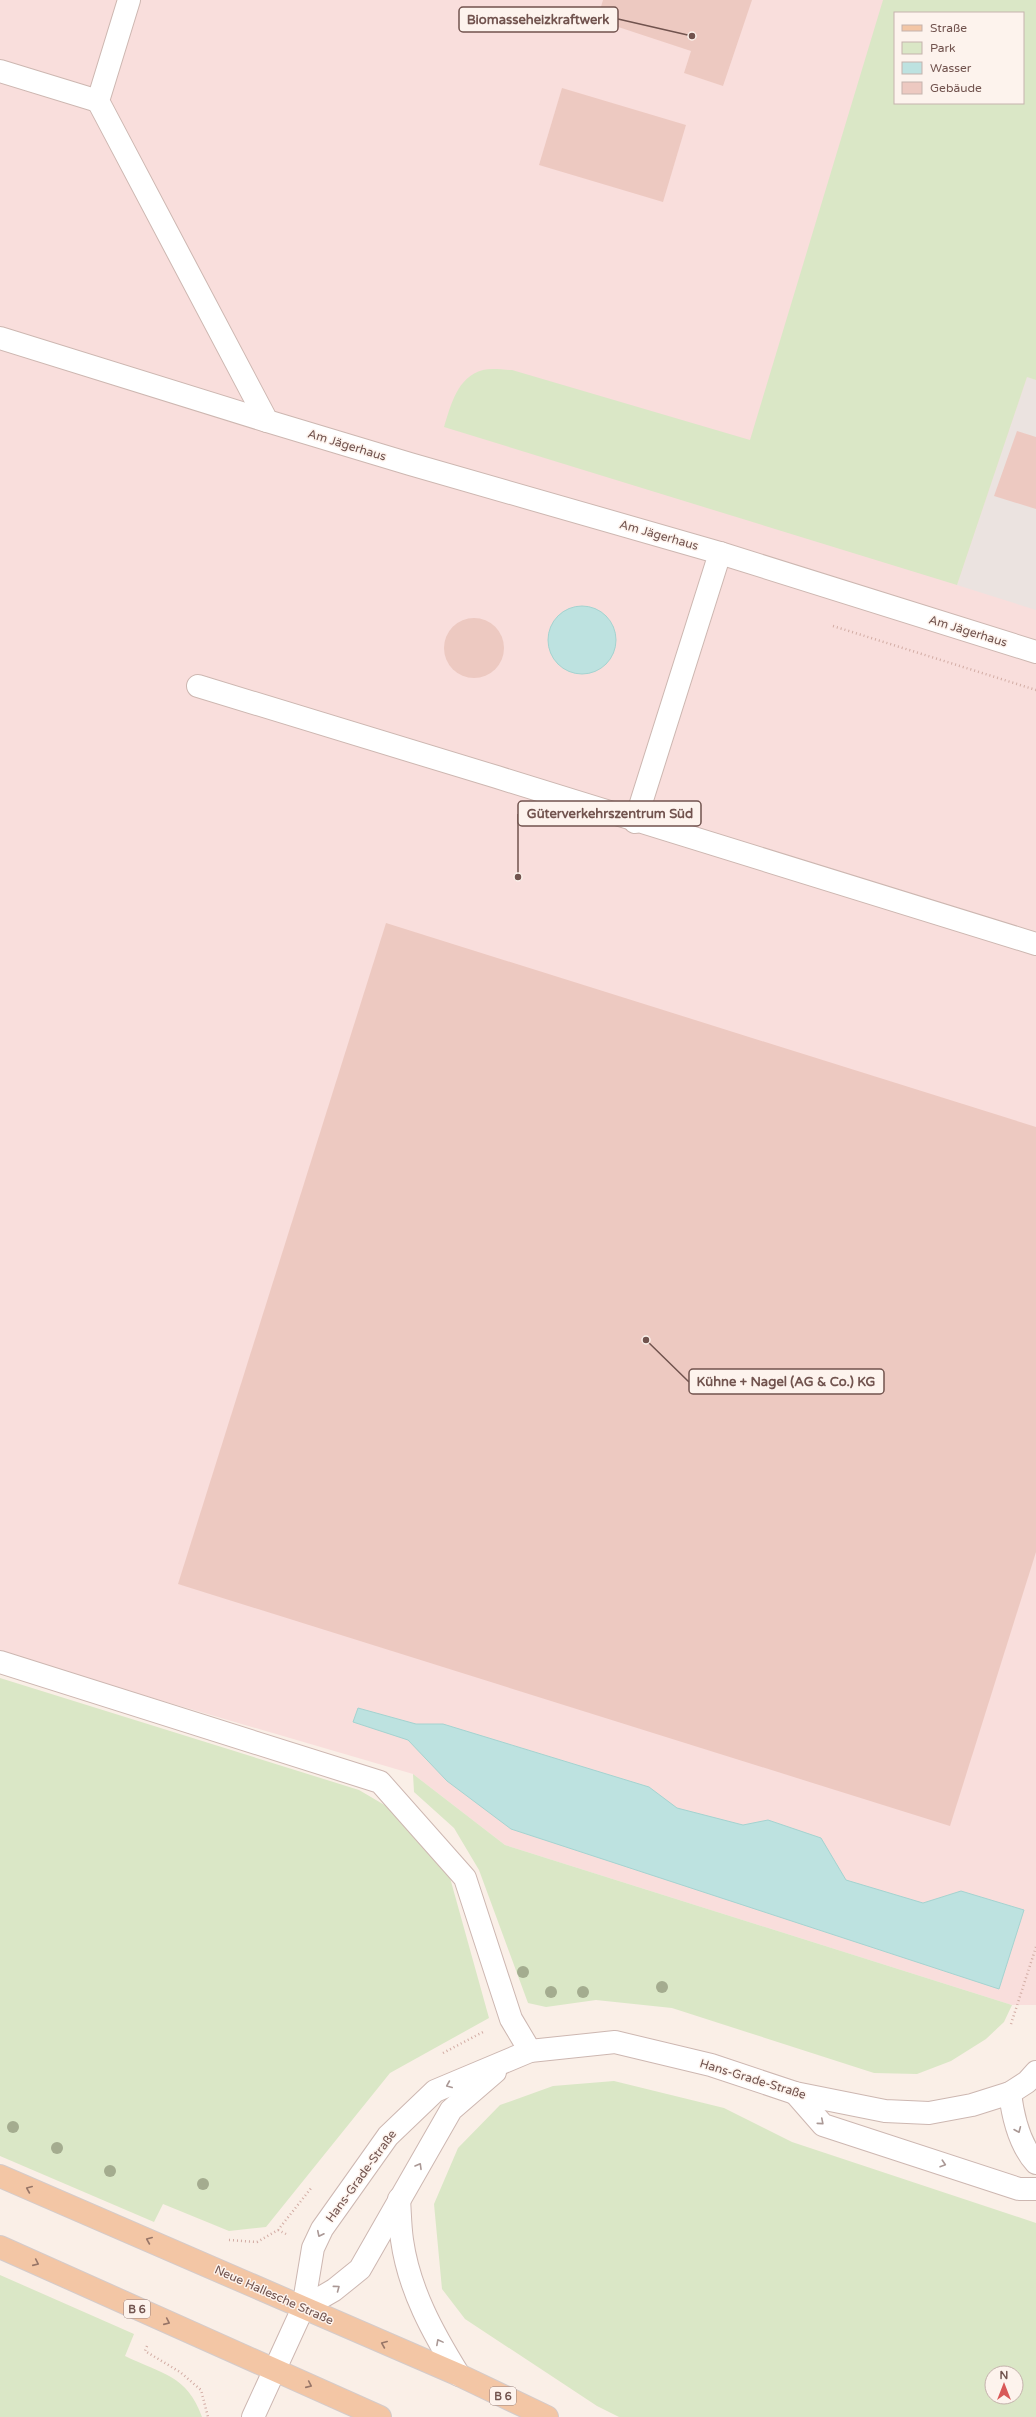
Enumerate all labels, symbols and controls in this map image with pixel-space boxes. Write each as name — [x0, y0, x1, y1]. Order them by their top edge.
callout: Biomasseheizkraftwerk — [459, 7, 618, 32]
text: Biomasseheizkraftwerk — [467, 12, 609, 28]
legend — [894, 12, 1024, 104]
text: Straße — [930, 21, 967, 35]
text: Park — [930, 41, 956, 55]
text: Wasser — [930, 61, 972, 75]
text: Gebäude — [930, 81, 982, 95]
street label: Am Jägerhaus — [306, 426, 388, 464]
street label: Am Jägerhaus — [618, 517, 700, 553]
street label: Am Jägerhaus — [927, 612, 1009, 650]
callout: Güterverkehrszentrum Süd — [518, 801, 701, 826]
text: Güterverkehrszentrum Süd — [527, 806, 693, 822]
callout: Kühne + Nagel (AG & Co.) KG — [689, 1369, 884, 1394]
text: Kühne + Nagel (AG & Co.) KG — [697, 1374, 876, 1390]
street label: Hans-Grade-Straße — [698, 2056, 808, 2102]
one-way arrow — [446, 2080, 454, 2088]
one-way arrow — [816, 2117, 824, 2124]
one-way arrow — [1013, 2126, 1021, 2134]
street label: Hans-Grade-Straße — [323, 2127, 399, 2225]
one-way arrow — [939, 2159, 946, 2168]
one-way arrow — [414, 2163, 421, 2170]
one-way arrow — [26, 2185, 33, 2193]
one-way arrow — [317, 2230, 325, 2237]
one-way arrow — [145, 2237, 153, 2245]
one-way arrow — [31, 2258, 39, 2266]
street label: Neue Hallesche Straße — [212, 2262, 336, 2328]
one-way arrow — [332, 2286, 339, 2293]
road number: B 6 — [124, 2300, 150, 2318]
one-way arrow — [163, 2318, 170, 2326]
one-way arrow — [436, 2339, 443, 2346]
one-way arrow — [381, 2341, 388, 2349]
north arrow — [984, 2365, 1024, 2405]
text: N — [1000, 2369, 1008, 2382]
one-way arrow — [306, 2381, 313, 2389]
road number: B 6 — [490, 2387, 516, 2405]

